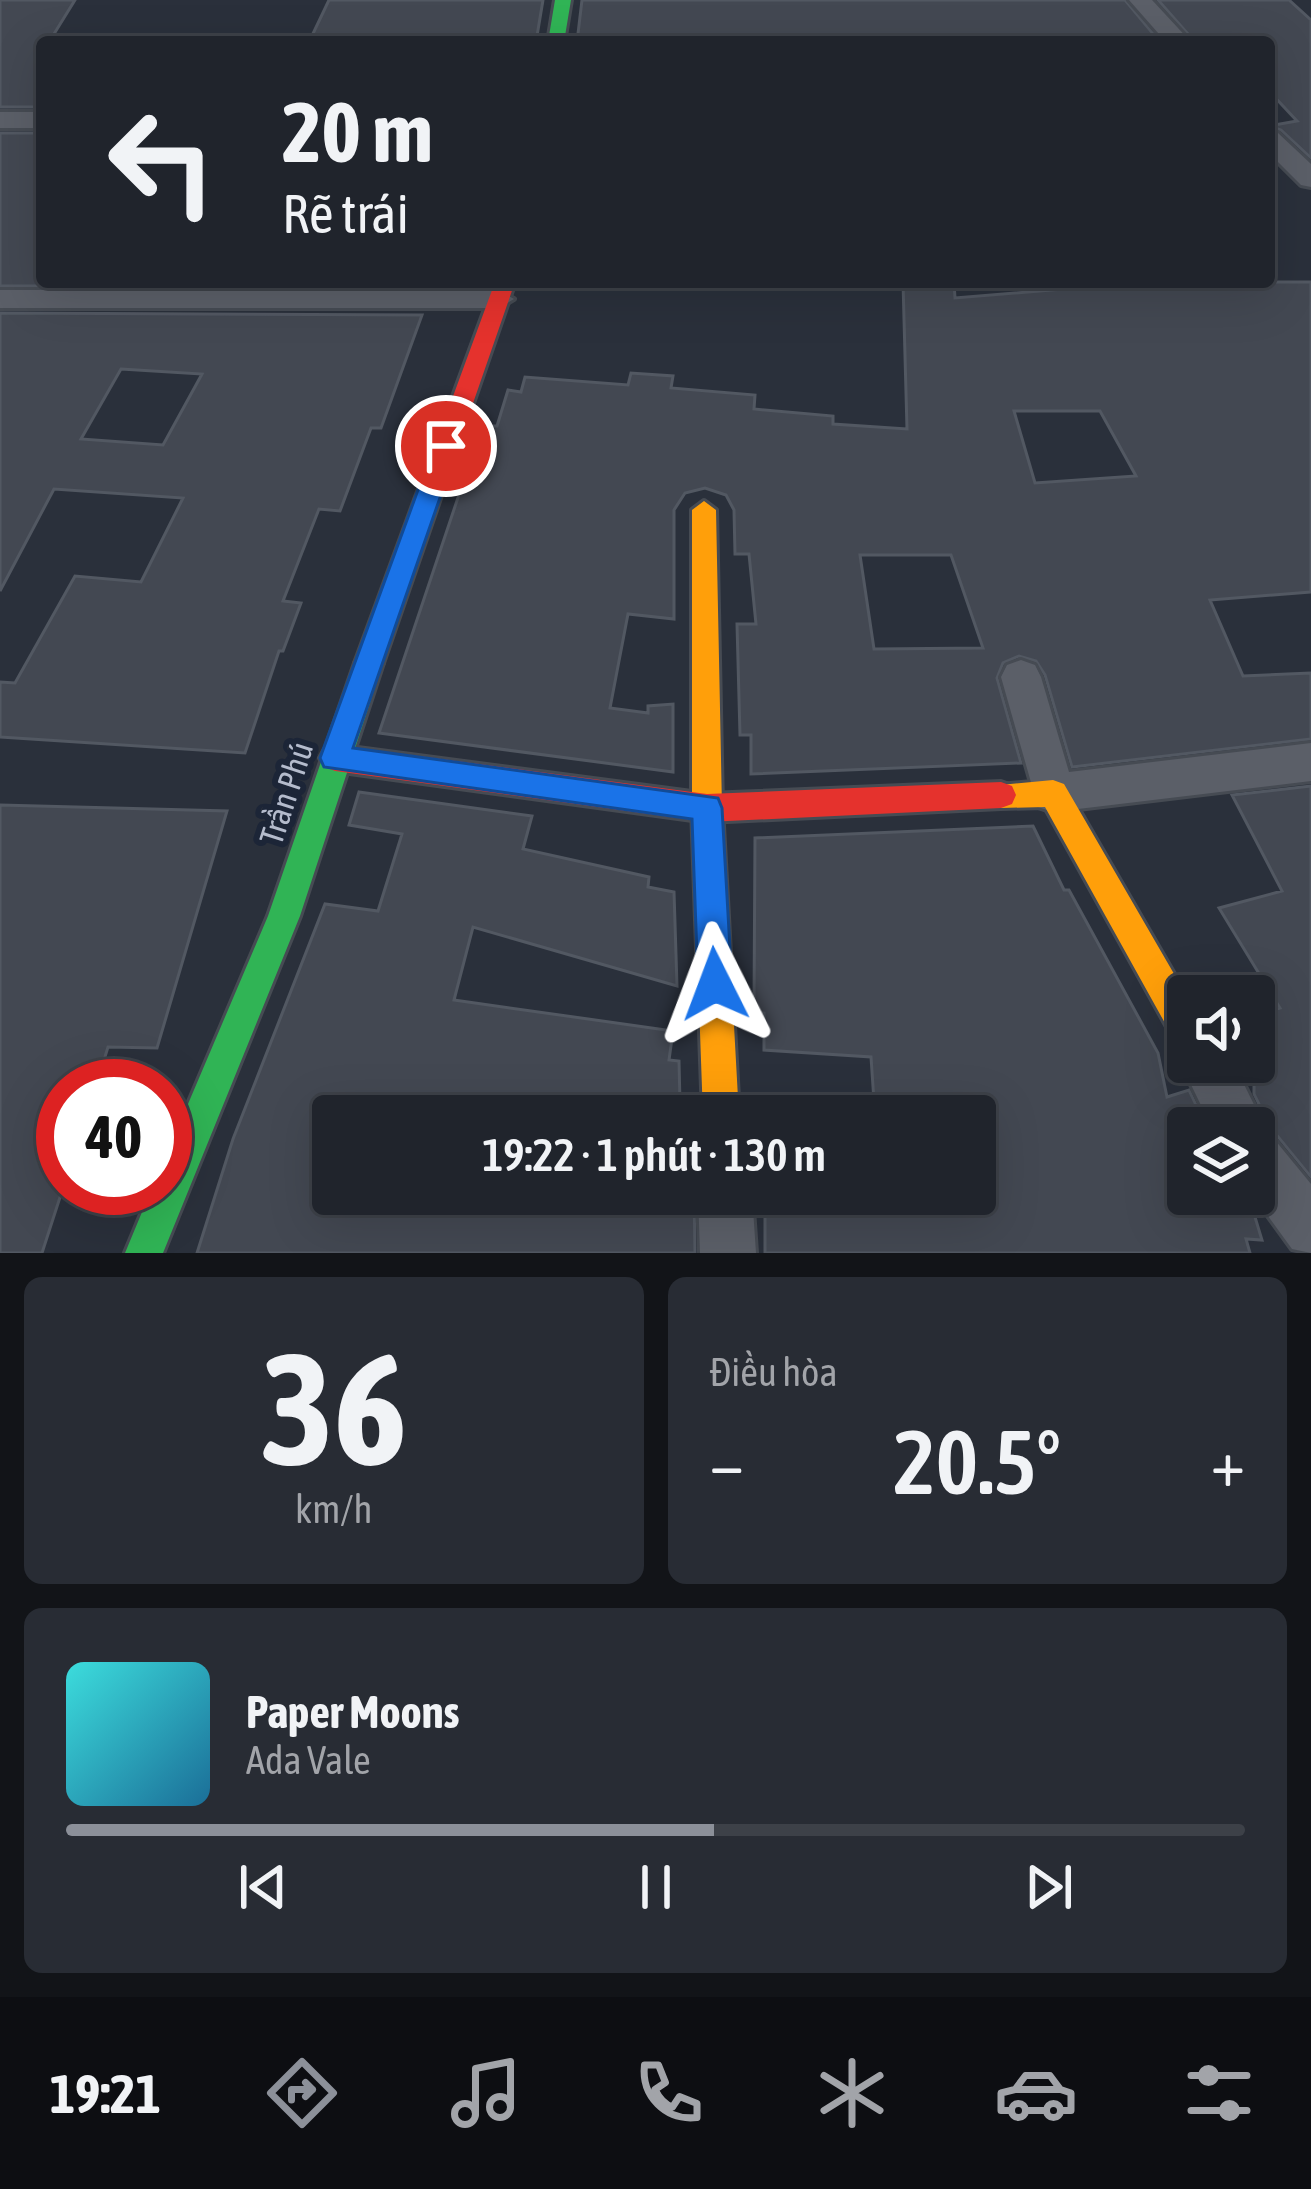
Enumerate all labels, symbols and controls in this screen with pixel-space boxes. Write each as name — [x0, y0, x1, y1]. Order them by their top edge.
icon: left — [84, 84, 240, 240]
text: 20 m — [282, 84, 433, 180]
text: Rẽ trái — [282, 183, 409, 244]
pin — [395, 395, 497, 497]
icon: arrive — [413, 413, 479, 479]
street label: Trần Phú — [252, 737, 320, 849]
position arrow — [652, 921, 778, 1047]
map controls — [1167, 975, 1275, 1215]
button: sound — [1167, 975, 1275, 1083]
speed limit sign: 40 — [36, 1059, 192, 1215]
button: layers — [1167, 1107, 1275, 1215]
text: 19:22 · 1 phút · 130 m — [482, 1129, 826, 1181]
text: 36 — [260, 1319, 407, 1498]
text: Điều hòa — [710, 1350, 838, 1394]
text: 20.5° — [893, 1410, 1061, 1513]
text: − — [710, 1424, 744, 1500]
text: + — [1211, 1424, 1245, 1500]
text: km/h — [295, 1487, 372, 1531]
text: Paper Moons — [246, 1686, 459, 1738]
text: Ada Vale — [246, 1738, 371, 1782]
icon: previous — [230, 1854, 296, 1920]
icon: pause — [623, 1854, 689, 1920]
icon: next — [1016, 1854, 1082, 1920]
icon: directions — [260, 2051, 344, 2135]
icon: music — [444, 2051, 528, 2135]
icon: phone — [627, 2051, 711, 2135]
icon: climate — [810, 2051, 894, 2135]
icon: car — [994, 2051, 1078, 2135]
icon: filters — [1177, 2051, 1261, 2135]
text: 19:21 — [50, 2063, 161, 2124]

